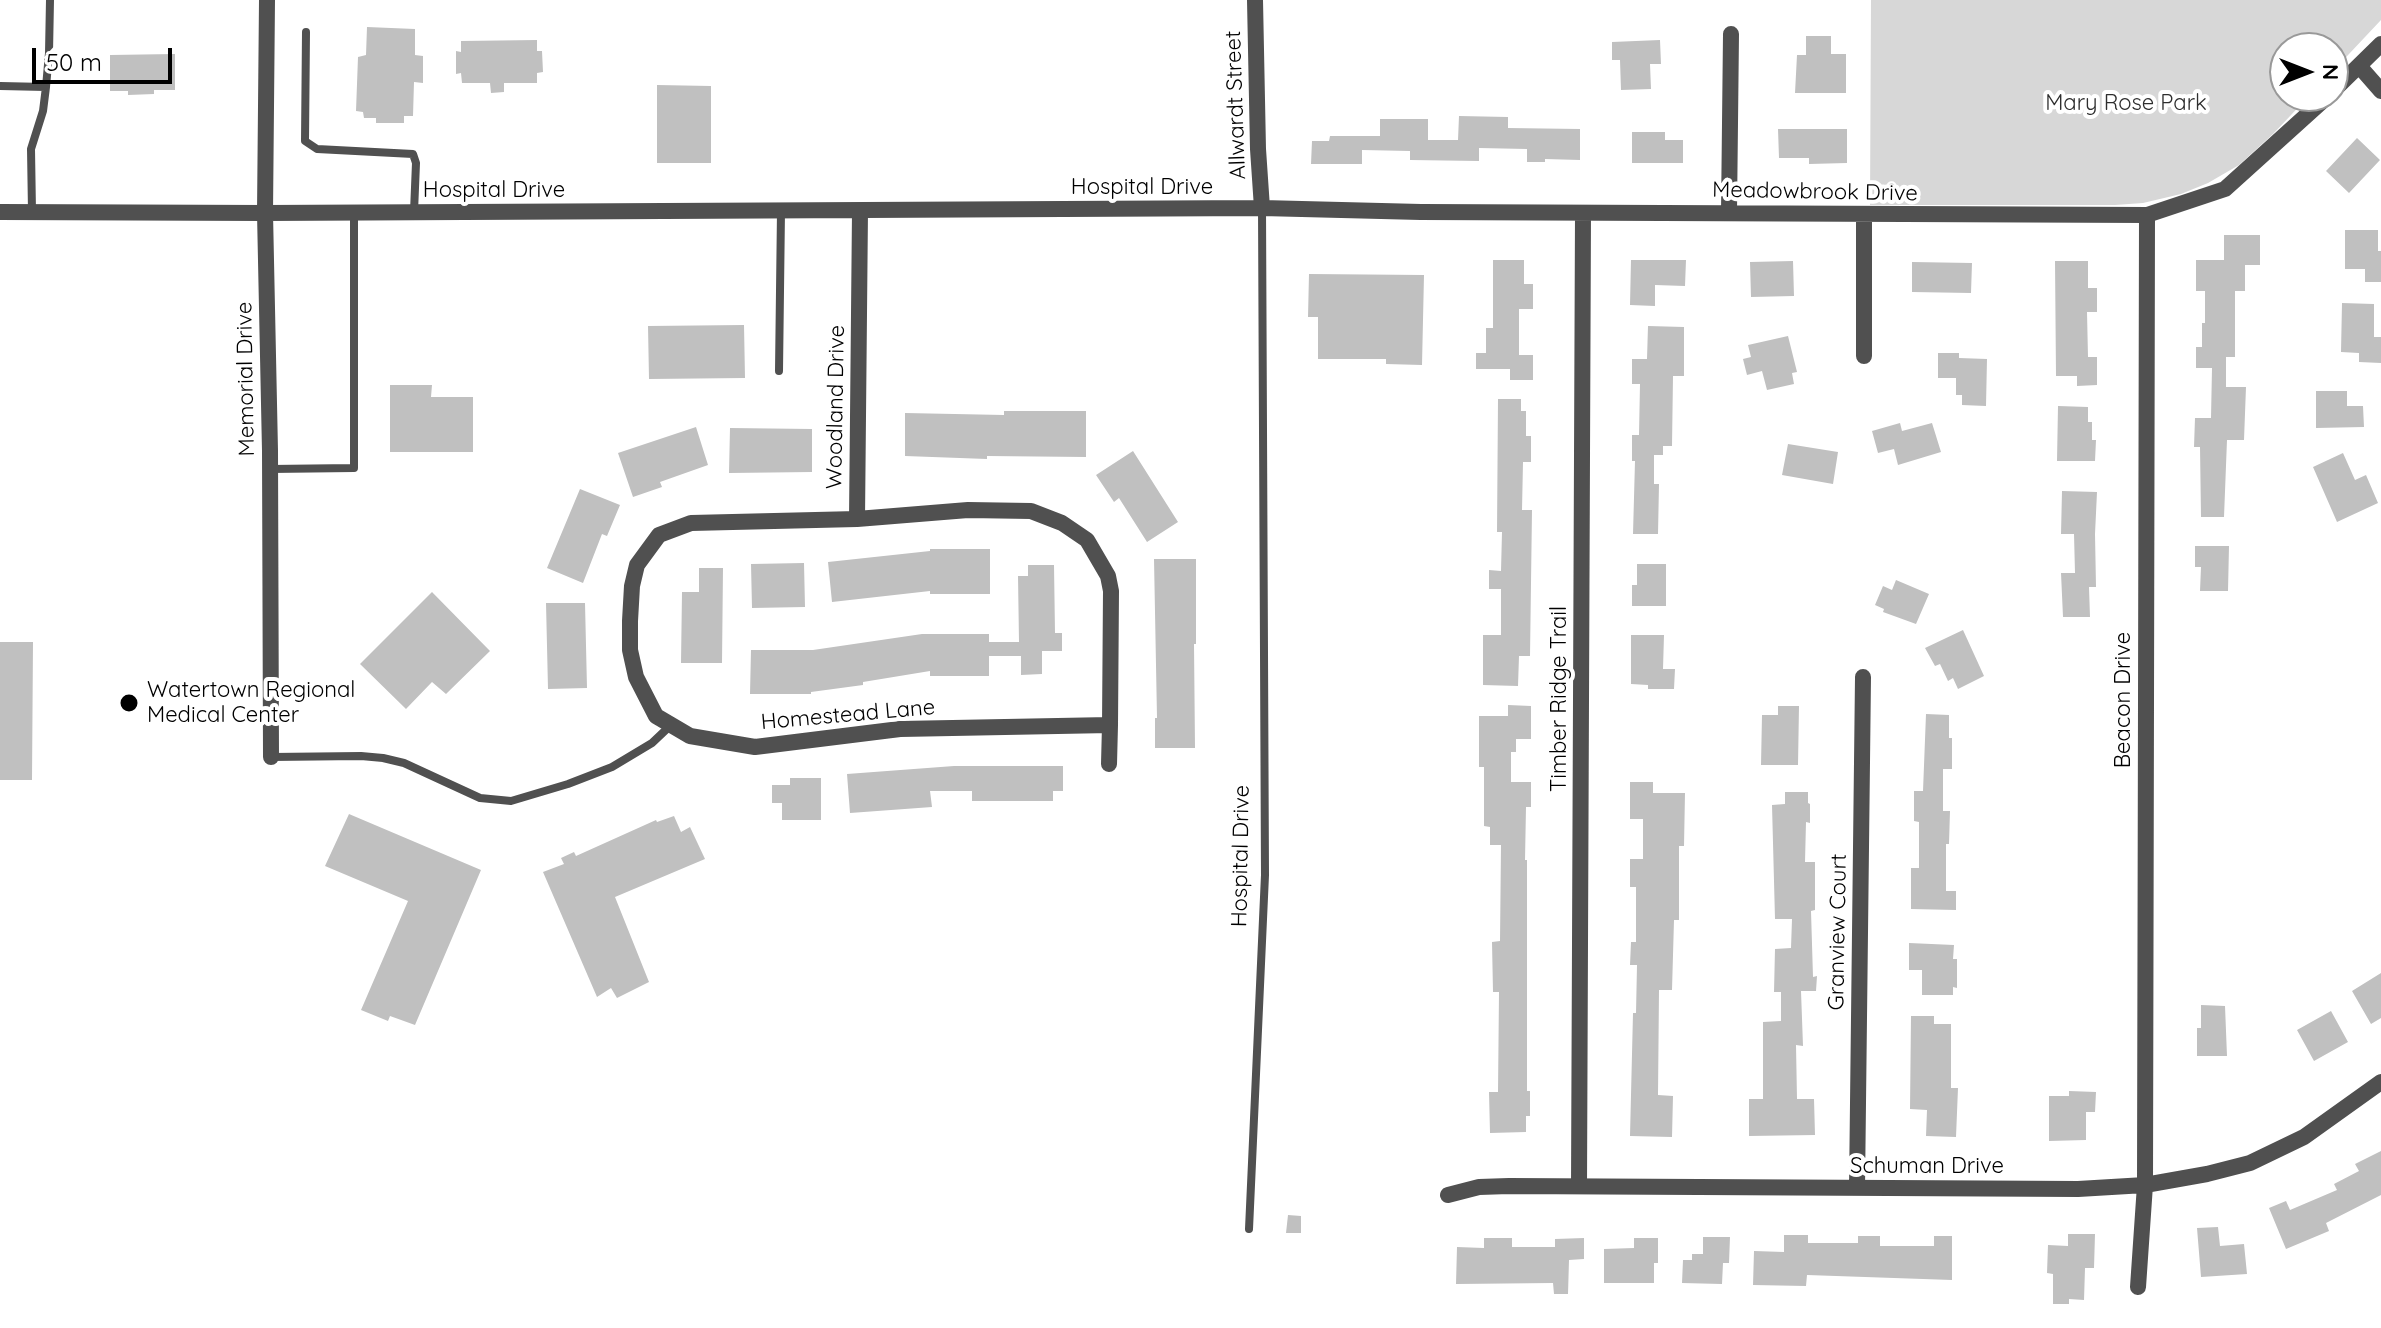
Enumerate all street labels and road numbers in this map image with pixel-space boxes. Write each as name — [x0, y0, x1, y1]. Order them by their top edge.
street label: Allwardt Street — [1220, 30, 1252, 180]
street label: Hospital Drive — [1071, 174, 1213, 200]
street label: Hospital Drive — [423, 177, 565, 203]
street label: Meadowbrook Drive — [1712, 177, 1918, 207]
street label: Memorial Drive — [231, 302, 261, 456]
street label: Woodland Drive — [821, 325, 851, 489]
street label: Timber Ridge Trail — [1546, 606, 1572, 792]
street label: Beacon Drive — [2110, 632, 2136, 768]
street label: Homestead Lane — [760, 694, 936, 736]
street label: Hospital Drive — [1227, 785, 1255, 927]
street label: Granview Court — [1823, 853, 1853, 1011]
street label: Schuman Drive — [1850, 1153, 2004, 1179]

